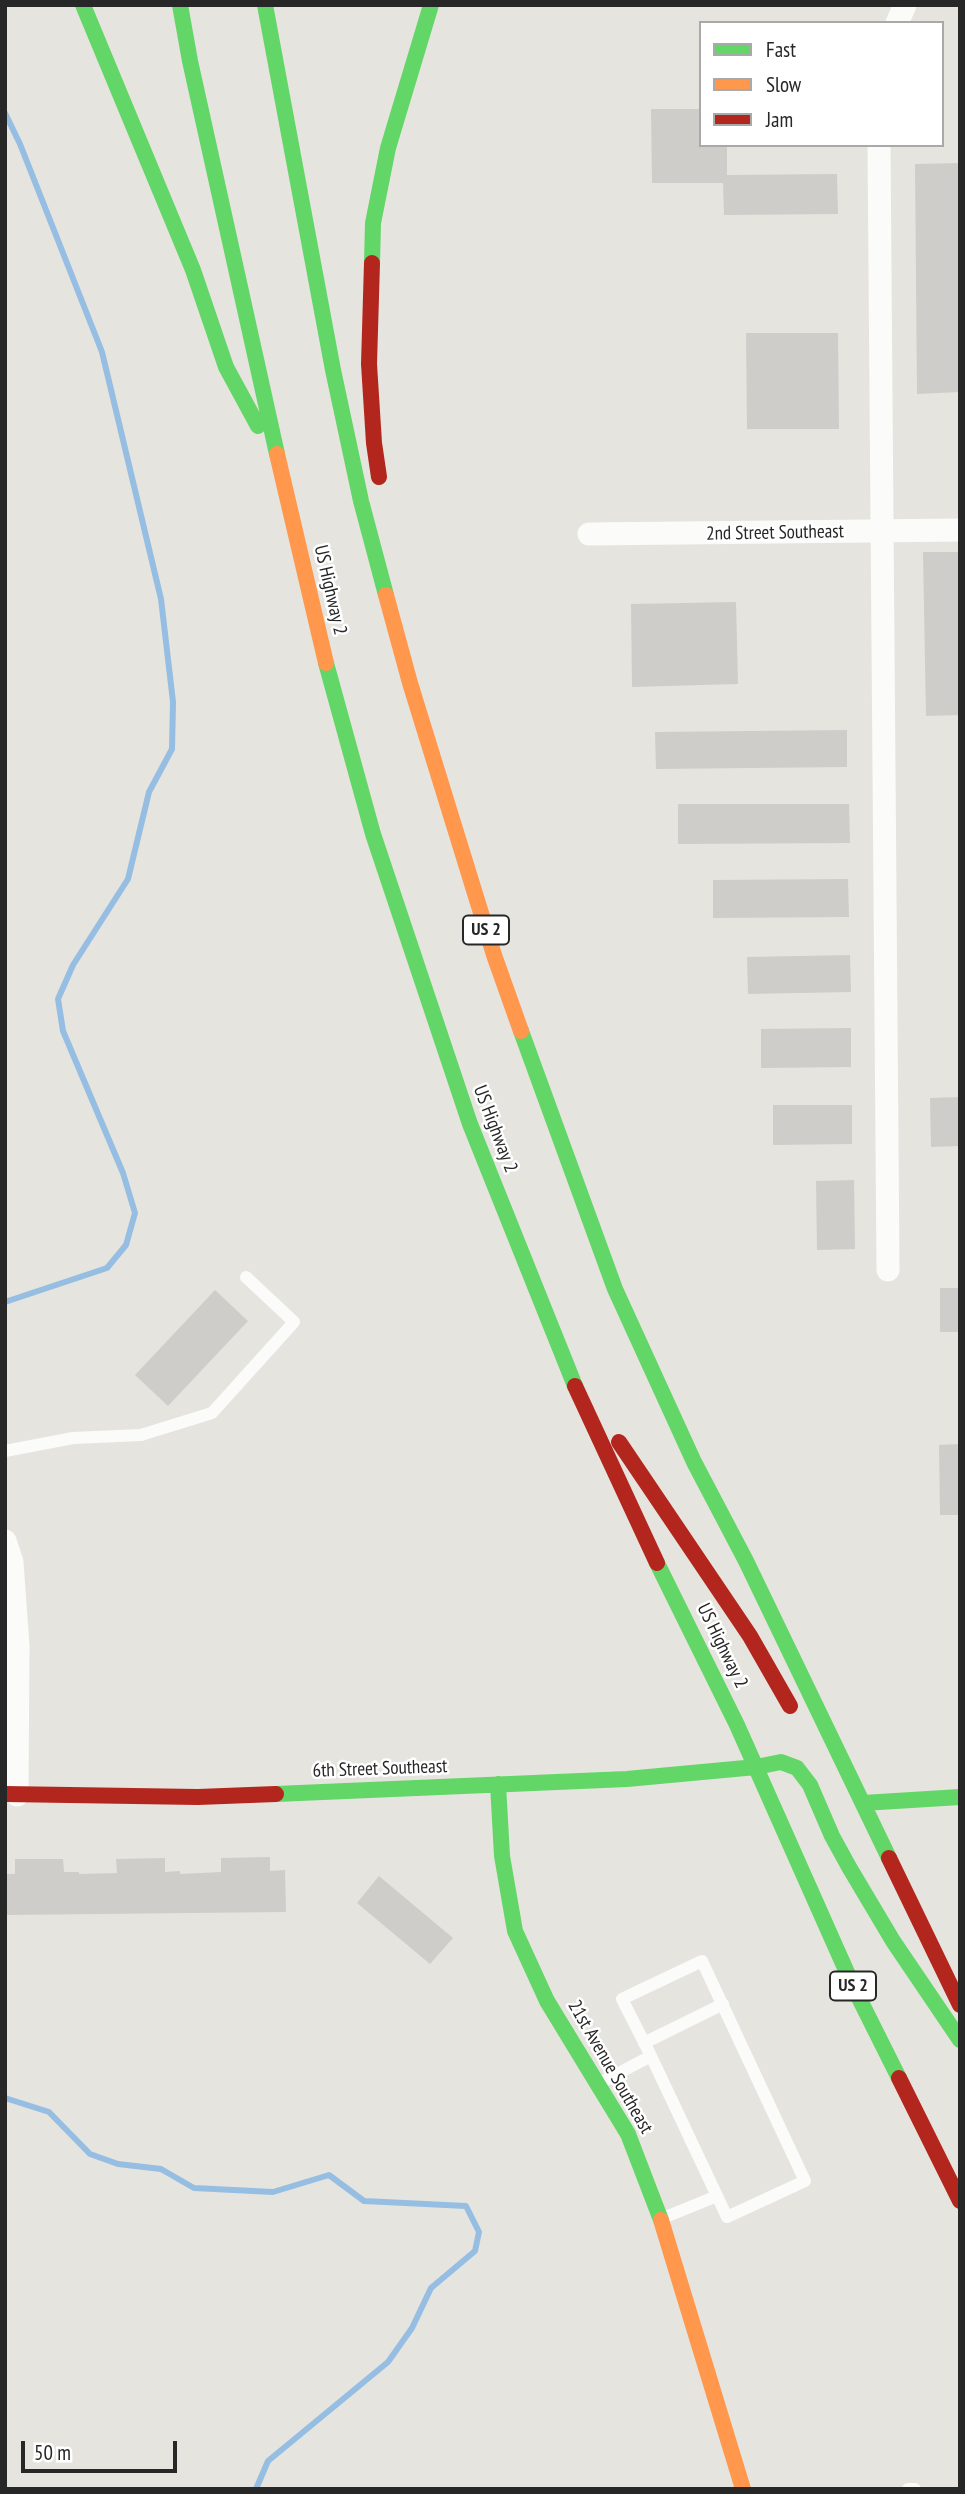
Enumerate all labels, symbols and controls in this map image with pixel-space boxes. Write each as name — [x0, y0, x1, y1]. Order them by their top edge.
legend — [699, 21, 944, 147]
text: Fast — [766, 36, 796, 63]
text: Slow — [766, 71, 801, 98]
text: Jam — [766, 106, 793, 133]
street label: 2nd Street Southeast — [706, 520, 844, 546]
street label: US Highway 2 — [309, 543, 351, 637]
road number: US 2 — [463, 916, 509, 945]
street label: US Highway 2 — [468, 1082, 522, 1176]
street label: US Highway 2 — [692, 1600, 752, 1692]
street label: 6th Street Southeast — [312, 1755, 448, 1783]
road number: US 2 — [830, 1972, 876, 2000]
street label: 21st Avenue Southeast — [563, 1996, 657, 2138]
scale bar — [24, 2428, 180, 2472]
text: 50 m — [34, 2439, 71, 2466]

